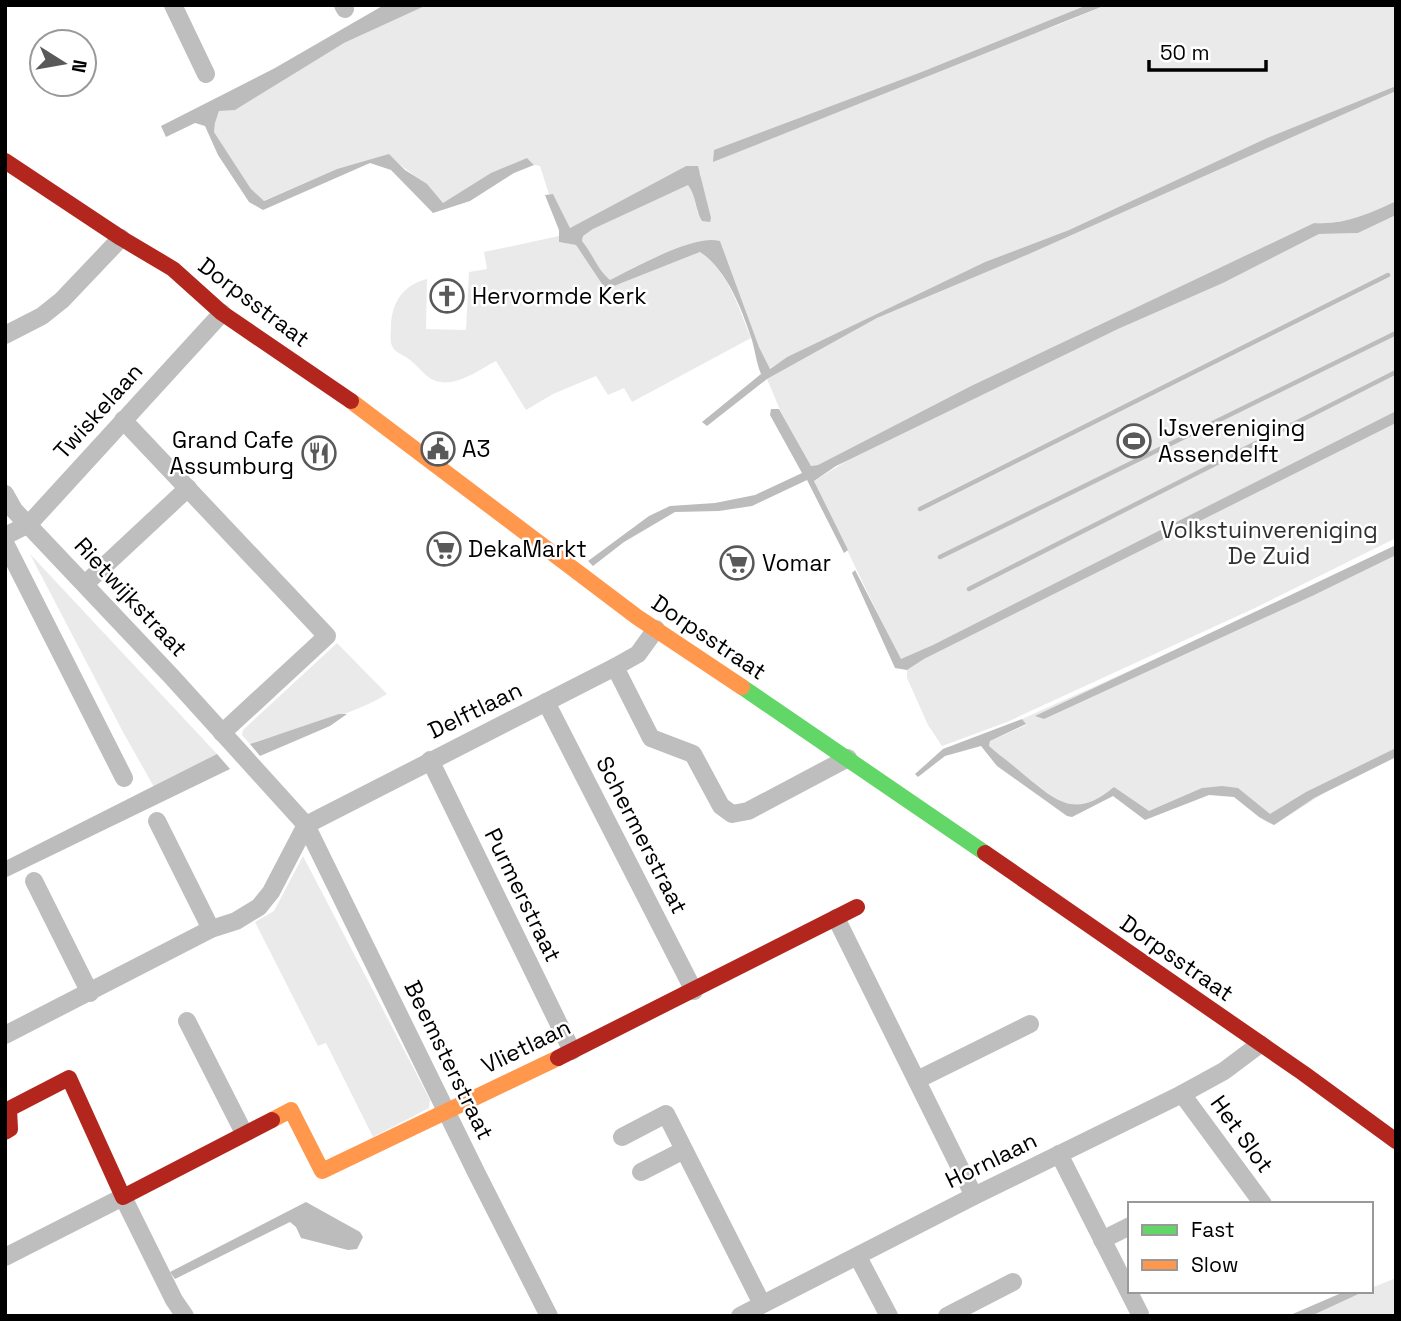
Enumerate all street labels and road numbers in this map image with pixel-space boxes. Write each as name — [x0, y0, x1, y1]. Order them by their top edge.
street label: Dorpsstraat — [192, 250, 316, 354]
street label: Twiskelaan — [47, 357, 149, 465]
street label: Rietwijkstraat — [68, 531, 194, 663]
street label: Dorpsstraat — [646, 588, 772, 686]
street label: Delftlaan — [423, 674, 527, 746]
street label: Schermerstraat — [589, 751, 695, 919]
street label: Purmerstraat — [478, 823, 568, 967]
street label: Dorpsstraat — [1114, 908, 1240, 1008]
street label: Beemsterstraat — [398, 976, 500, 1144]
street label: Vlietlaan — [477, 1012, 575, 1080]
street label: Het Slot — [1204, 1089, 1280, 1179]
street label: Hornlaan — [940, 1125, 1042, 1195]

